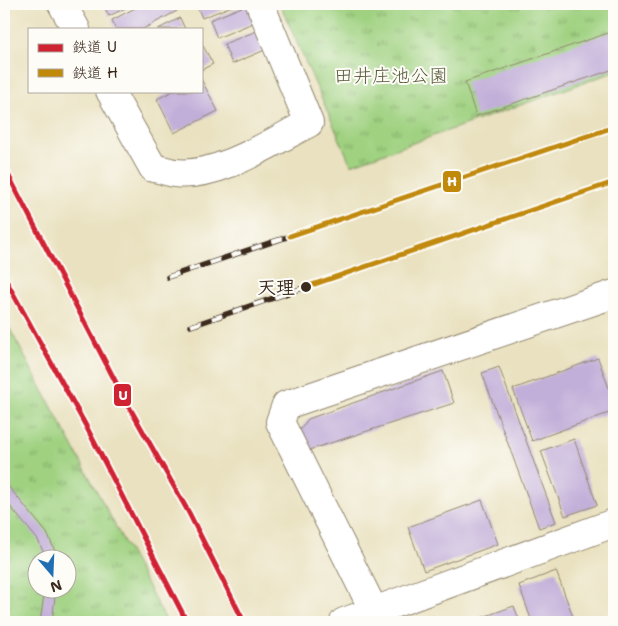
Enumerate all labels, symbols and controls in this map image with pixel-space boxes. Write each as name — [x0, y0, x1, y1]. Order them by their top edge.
legend — [28, 28, 202, 92]
text: 鉄道 U — [72, 37, 117, 57]
text: 鉄道 H — [72, 63, 118, 83]
park label: 田井庄池公園 — [334, 63, 448, 88]
line badge: H — [442, 170, 462, 193]
text: H — [447, 172, 457, 190]
place label: 天理 — [257, 275, 295, 300]
marker: 天理 — [299, 280, 313, 294]
line badge: U — [113, 383, 132, 407]
text: U — [118, 386, 128, 404]
north arrow — [28, 548, 78, 598]
text: N — [48, 576, 64, 597]

